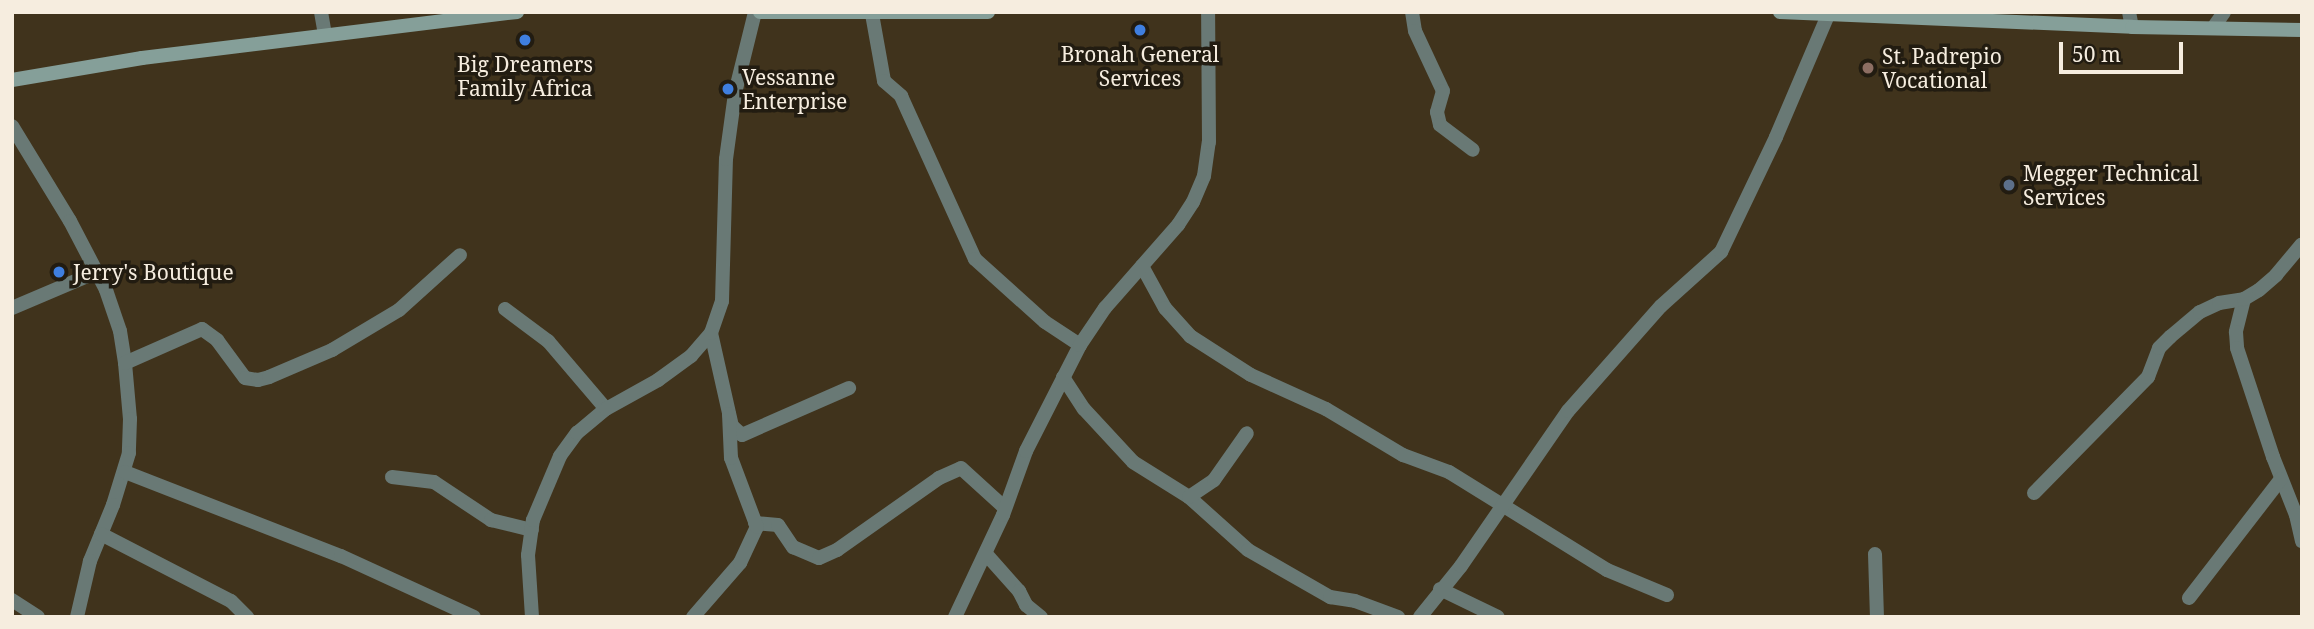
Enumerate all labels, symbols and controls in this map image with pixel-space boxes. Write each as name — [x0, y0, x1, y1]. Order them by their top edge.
marker: Bronah General Services — [1132, 22, 1148, 38]
scale bar — [2062, 28, 2186, 72]
marker: Big Dreamers Family Africa — [517, 32, 533, 48]
text: 50 m — [2072, 40, 2121, 68]
place label: Bronah General Services — [1061, 41, 1219, 91]
place label: St. Padrepio Vocational — [1882, 43, 2002, 93]
place label: Big Dreamers Family Africa — [457, 51, 593, 101]
marker: St. Padrepio Vocational — [1860, 60, 1876, 76]
place label: Vessanne Enterprise — [742, 64, 847, 114]
marker: Vessanne Enterprise — [720, 81, 736, 97]
place label: Megger Technical Services — [2023, 160, 2199, 210]
marker: Megger Technical Services — [2001, 177, 2017, 193]
place label: Jerry's Boutique — [73, 259, 234, 285]
marker: Jerry's Boutique — [51, 264, 67, 280]

